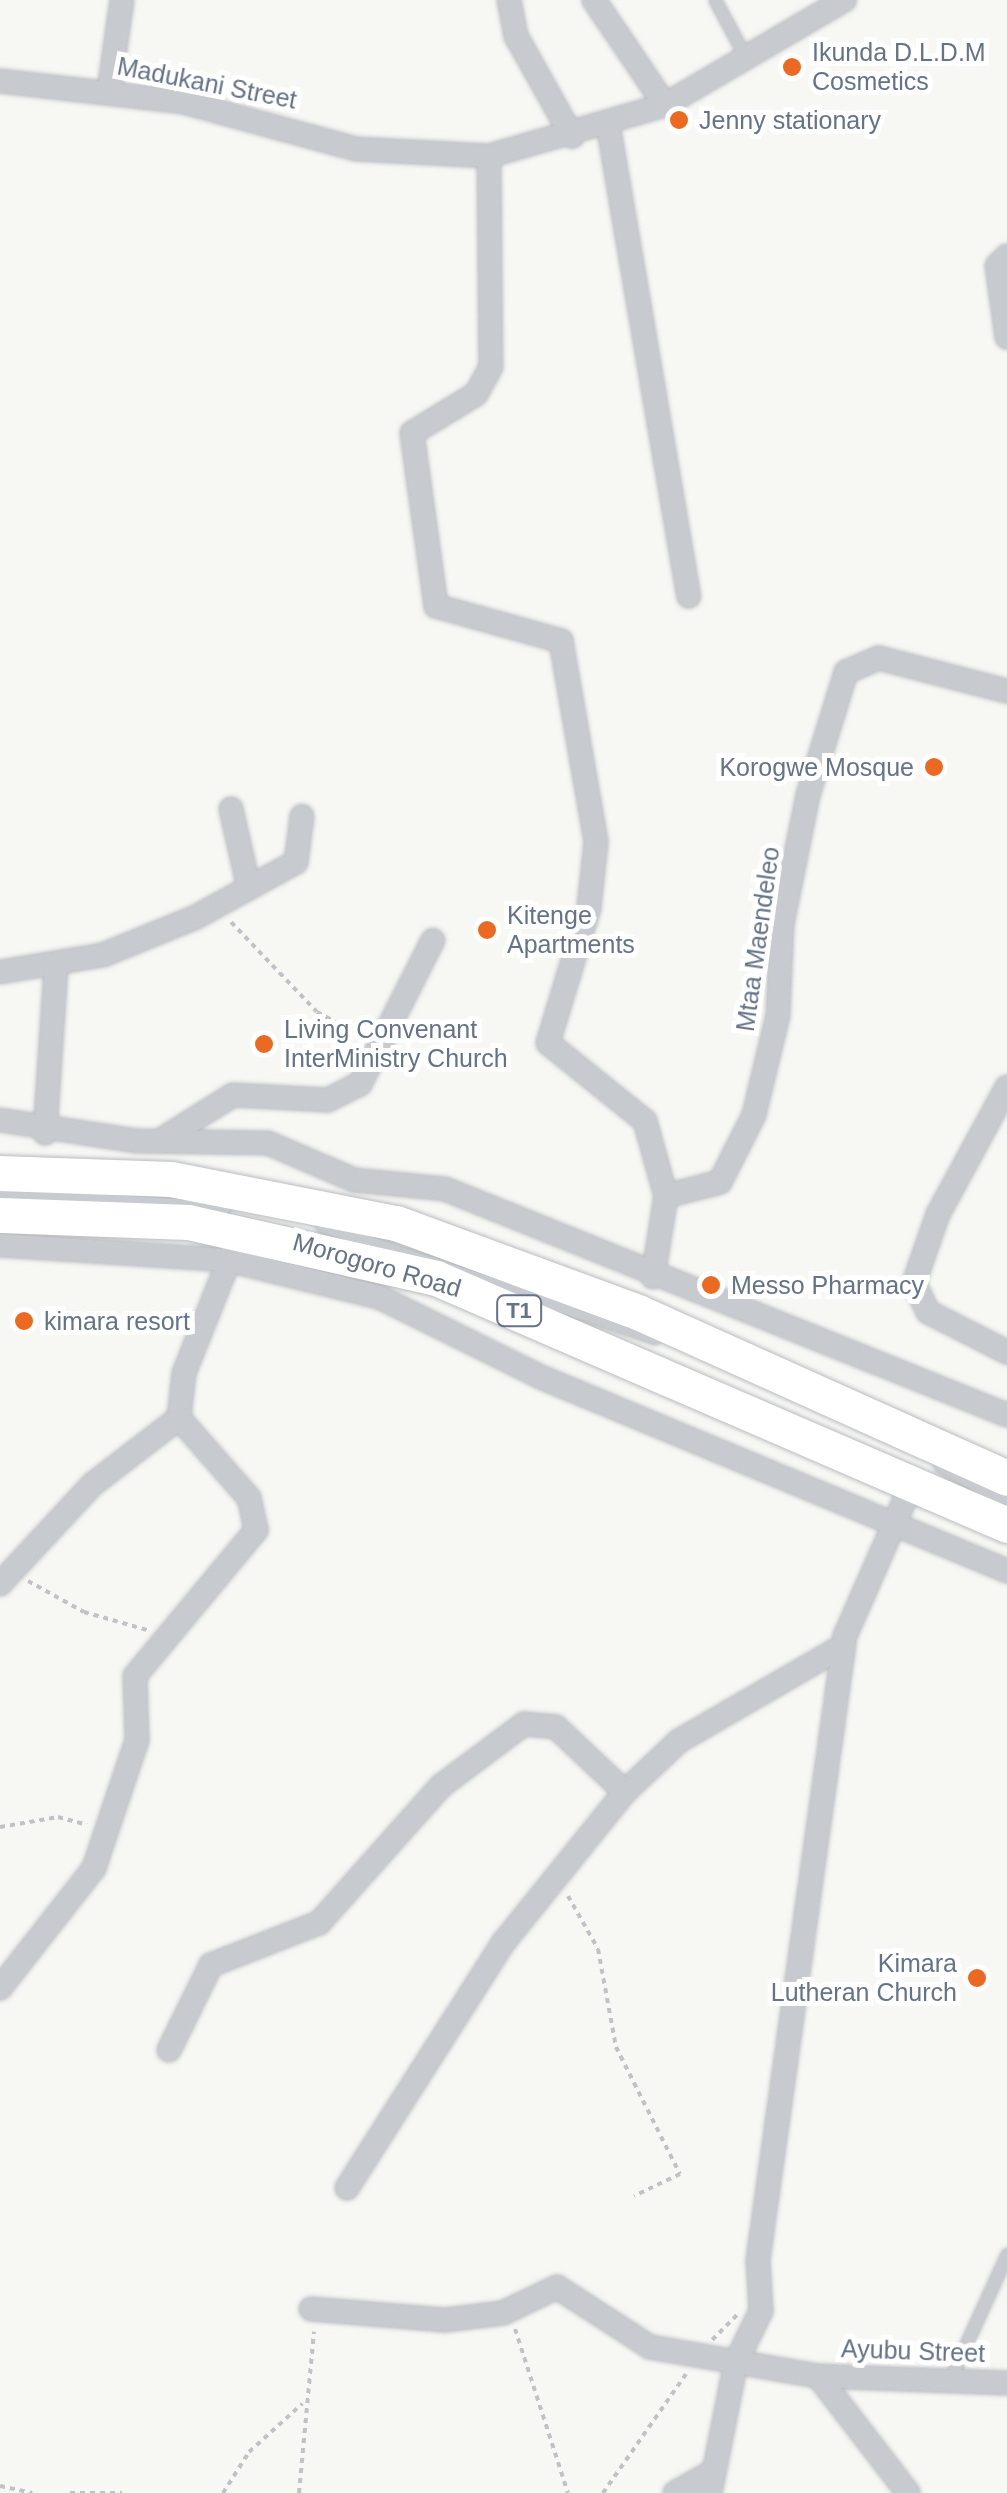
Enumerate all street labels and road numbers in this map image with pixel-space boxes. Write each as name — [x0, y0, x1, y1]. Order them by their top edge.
street label: Madukani Street — [115, 51, 299, 115]
street label: Mtaa Maendeleo — [730, 845, 786, 1033]
street label: Morogoro Road — [289, 1227, 465, 1303]
road number: T1 — [494, 1294, 544, 1328]
street label: Ayubu Street — [840, 2333, 986, 2369]

